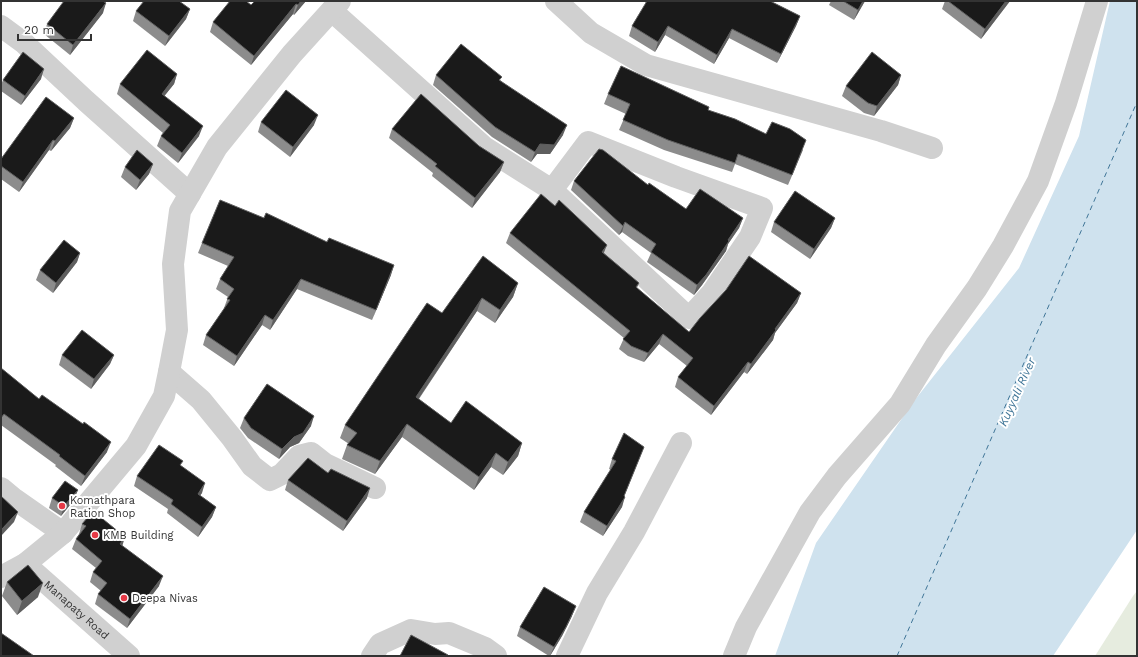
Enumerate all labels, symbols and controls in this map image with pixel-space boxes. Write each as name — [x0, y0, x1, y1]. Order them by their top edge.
scale bar — [18, 16, 91, 42]
text: 20 m — [24, 23, 54, 37]
water label: Kuyyali River — [996, 354, 1039, 428]
place label: Komathpara Ration Shop — [70, 494, 135, 520]
marker: Komathpara Ration Shop — [57, 501, 67, 511]
place label: KMB Building — [103, 529, 173, 542]
marker: KMB Building — [90, 530, 100, 540]
street label: Manapaty Road — [42, 578, 112, 642]
place label: Deepa Nivas — [132, 592, 198, 605]
marker: Deepa Nivas — [119, 593, 129, 603]

